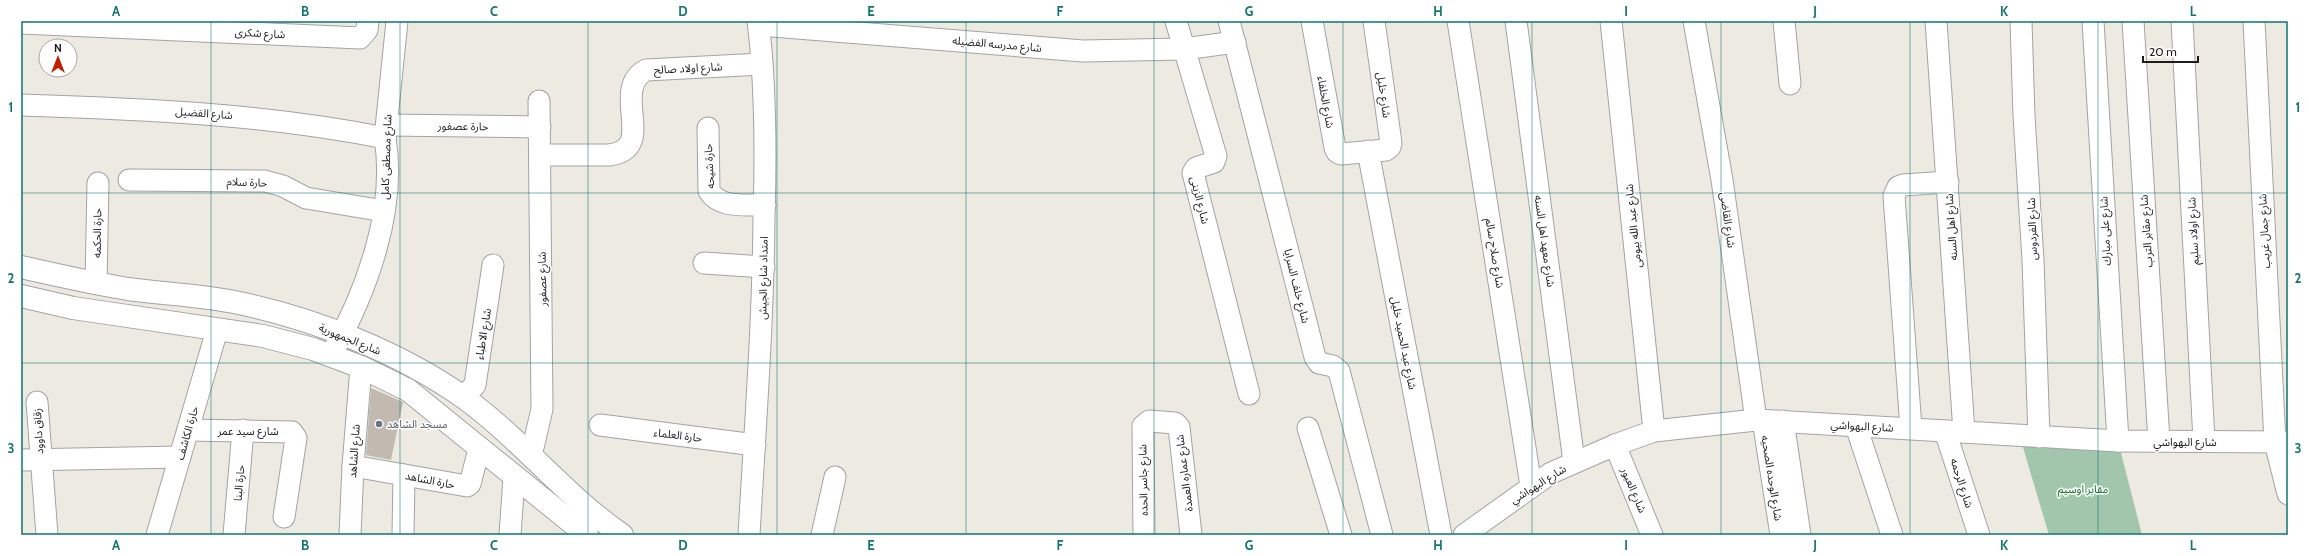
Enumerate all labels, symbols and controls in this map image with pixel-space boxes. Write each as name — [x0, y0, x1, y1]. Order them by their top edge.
text: A — [112, 3, 121, 19]
text: B — [301, 3, 309, 19]
text: C — [490, 3, 498, 19]
text: D — [678, 3, 688, 19]
text: E — [867, 3, 875, 19]
text: F — [1057, 3, 1064, 19]
text: G — [1245, 3, 1254, 19]
text: H — [1433, 3, 1443, 19]
text: I — [1624, 3, 1628, 19]
text: J — [1812, 3, 1817, 19]
text: K — [2000, 3, 2009, 19]
text: L — [2190, 3, 2197, 19]
street label: شارع شكرى — [234, 25, 286, 42]
street label: شارع مدرسه الفضيله — [952, 33, 1043, 56]
north arrow — [38, 38, 78, 78]
scale bar — [2143, 38, 2198, 64]
text: N — [54, 41, 62, 55]
text: 20 m — [2149, 44, 2177, 59]
street label: شارع اولاد صالح — [653, 59, 723, 78]
street label: شارع خليل — [1373, 71, 1394, 119]
street label: شارع الخلفاء — [1314, 75, 1338, 130]
text: 1 — [9, 99, 13, 115]
text: 1 — [2296, 99, 2300, 115]
street label: شارع الفضيل — [175, 104, 233, 123]
street label: شارع مصطفى كامل — [378, 114, 395, 200]
street label: حارة عصفور — [436, 119, 489, 133]
street label: حارة شيحه — [701, 143, 717, 189]
street label: حارة سلام — [226, 174, 268, 191]
street label: شارع الزينى — [1186, 175, 1213, 226]
street label: شارع عبد الله بيومى — [1622, 183, 1645, 269]
street label: شارع القاضى — [1716, 191, 1739, 249]
street label: شارع اهل السنه — [1942, 193, 1961, 261]
street label: شارع جمال غريب — [2255, 193, 2274, 269]
street label: شارع معهد اهل السنه — [1531, 194, 1558, 288]
street label: شارع مقابر الترب — [2136, 194, 2157, 268]
street label: شارع على مبارك — [2096, 195, 2115, 266]
street label: شارع اولاد سليم — [2184, 196, 2204, 265]
street label: شارع الفردوس — [2024, 197, 2041, 260]
street label: حارة الحكمه — [90, 207, 104, 258]
street label: شارع صلاح سالم — [1481, 217, 1508, 290]
street label: امتداد شارع الجيش — [755, 236, 772, 320]
street label: شارع خلف السرايا — [1280, 247, 1313, 325]
street label: شارع عصفور — [535, 251, 550, 307]
text: 2 — [8, 270, 15, 286]
text: 2 — [2295, 270, 2302, 286]
street label: شارع عبد الحميد خليل — [1387, 295, 1420, 391]
street label: شارع الاطباء — [472, 307, 495, 361]
street label: شارع الجمهورية — [316, 320, 384, 359]
street label: حارة الكاشف — [173, 404, 201, 461]
street label: زقاق داوود — [30, 408, 46, 454]
place label: مسجد الشاهد — [387, 417, 448, 431]
street label: شارع البهواشي — [1830, 417, 1894, 437]
marker: مسجد الشاهد — [374, 419, 384, 429]
street label: شارع الشاهد — [345, 423, 364, 479]
street label: شارع سيد عمر — [216, 424, 279, 439]
street label: حارة العلماء — [653, 425, 704, 445]
street label: شارع عماره العمدة — [1172, 433, 1197, 512]
street label: شارع الوحده الصحيه — [1757, 434, 1786, 522]
street label: شارع البهواشي — [2153, 435, 2217, 452]
text: 3 — [7, 440, 15, 456]
text: 3 — [2294, 440, 2302, 456]
street label: شارع جاسر الحده — [1135, 444, 1152, 516]
street label: شارع الرحمه — [1946, 456, 1977, 510]
street label: شارع البهواشي — [1507, 461, 1570, 509]
street label: حارة البنا — [230, 464, 248, 502]
street label: شارع العبور — [1617, 464, 1650, 516]
street label: حارة الشاهد — [404, 468, 457, 492]
park label: مقابر اوسيم — [2058, 482, 2109, 498]
text: A — [112, 537, 121, 553]
text: B — [301, 537, 309, 553]
text: C — [490, 537, 498, 553]
text: D — [678, 537, 688, 553]
text: E — [867, 537, 875, 553]
text: F — [1057, 537, 1064, 553]
text: G — [1245, 537, 1254, 553]
text: H — [1433, 537, 1443, 553]
text: I — [1624, 537, 1628, 553]
text: J — [1812, 537, 1817, 553]
text: K — [2000, 537, 2009, 553]
text: L — [2190, 537, 2197, 553]

